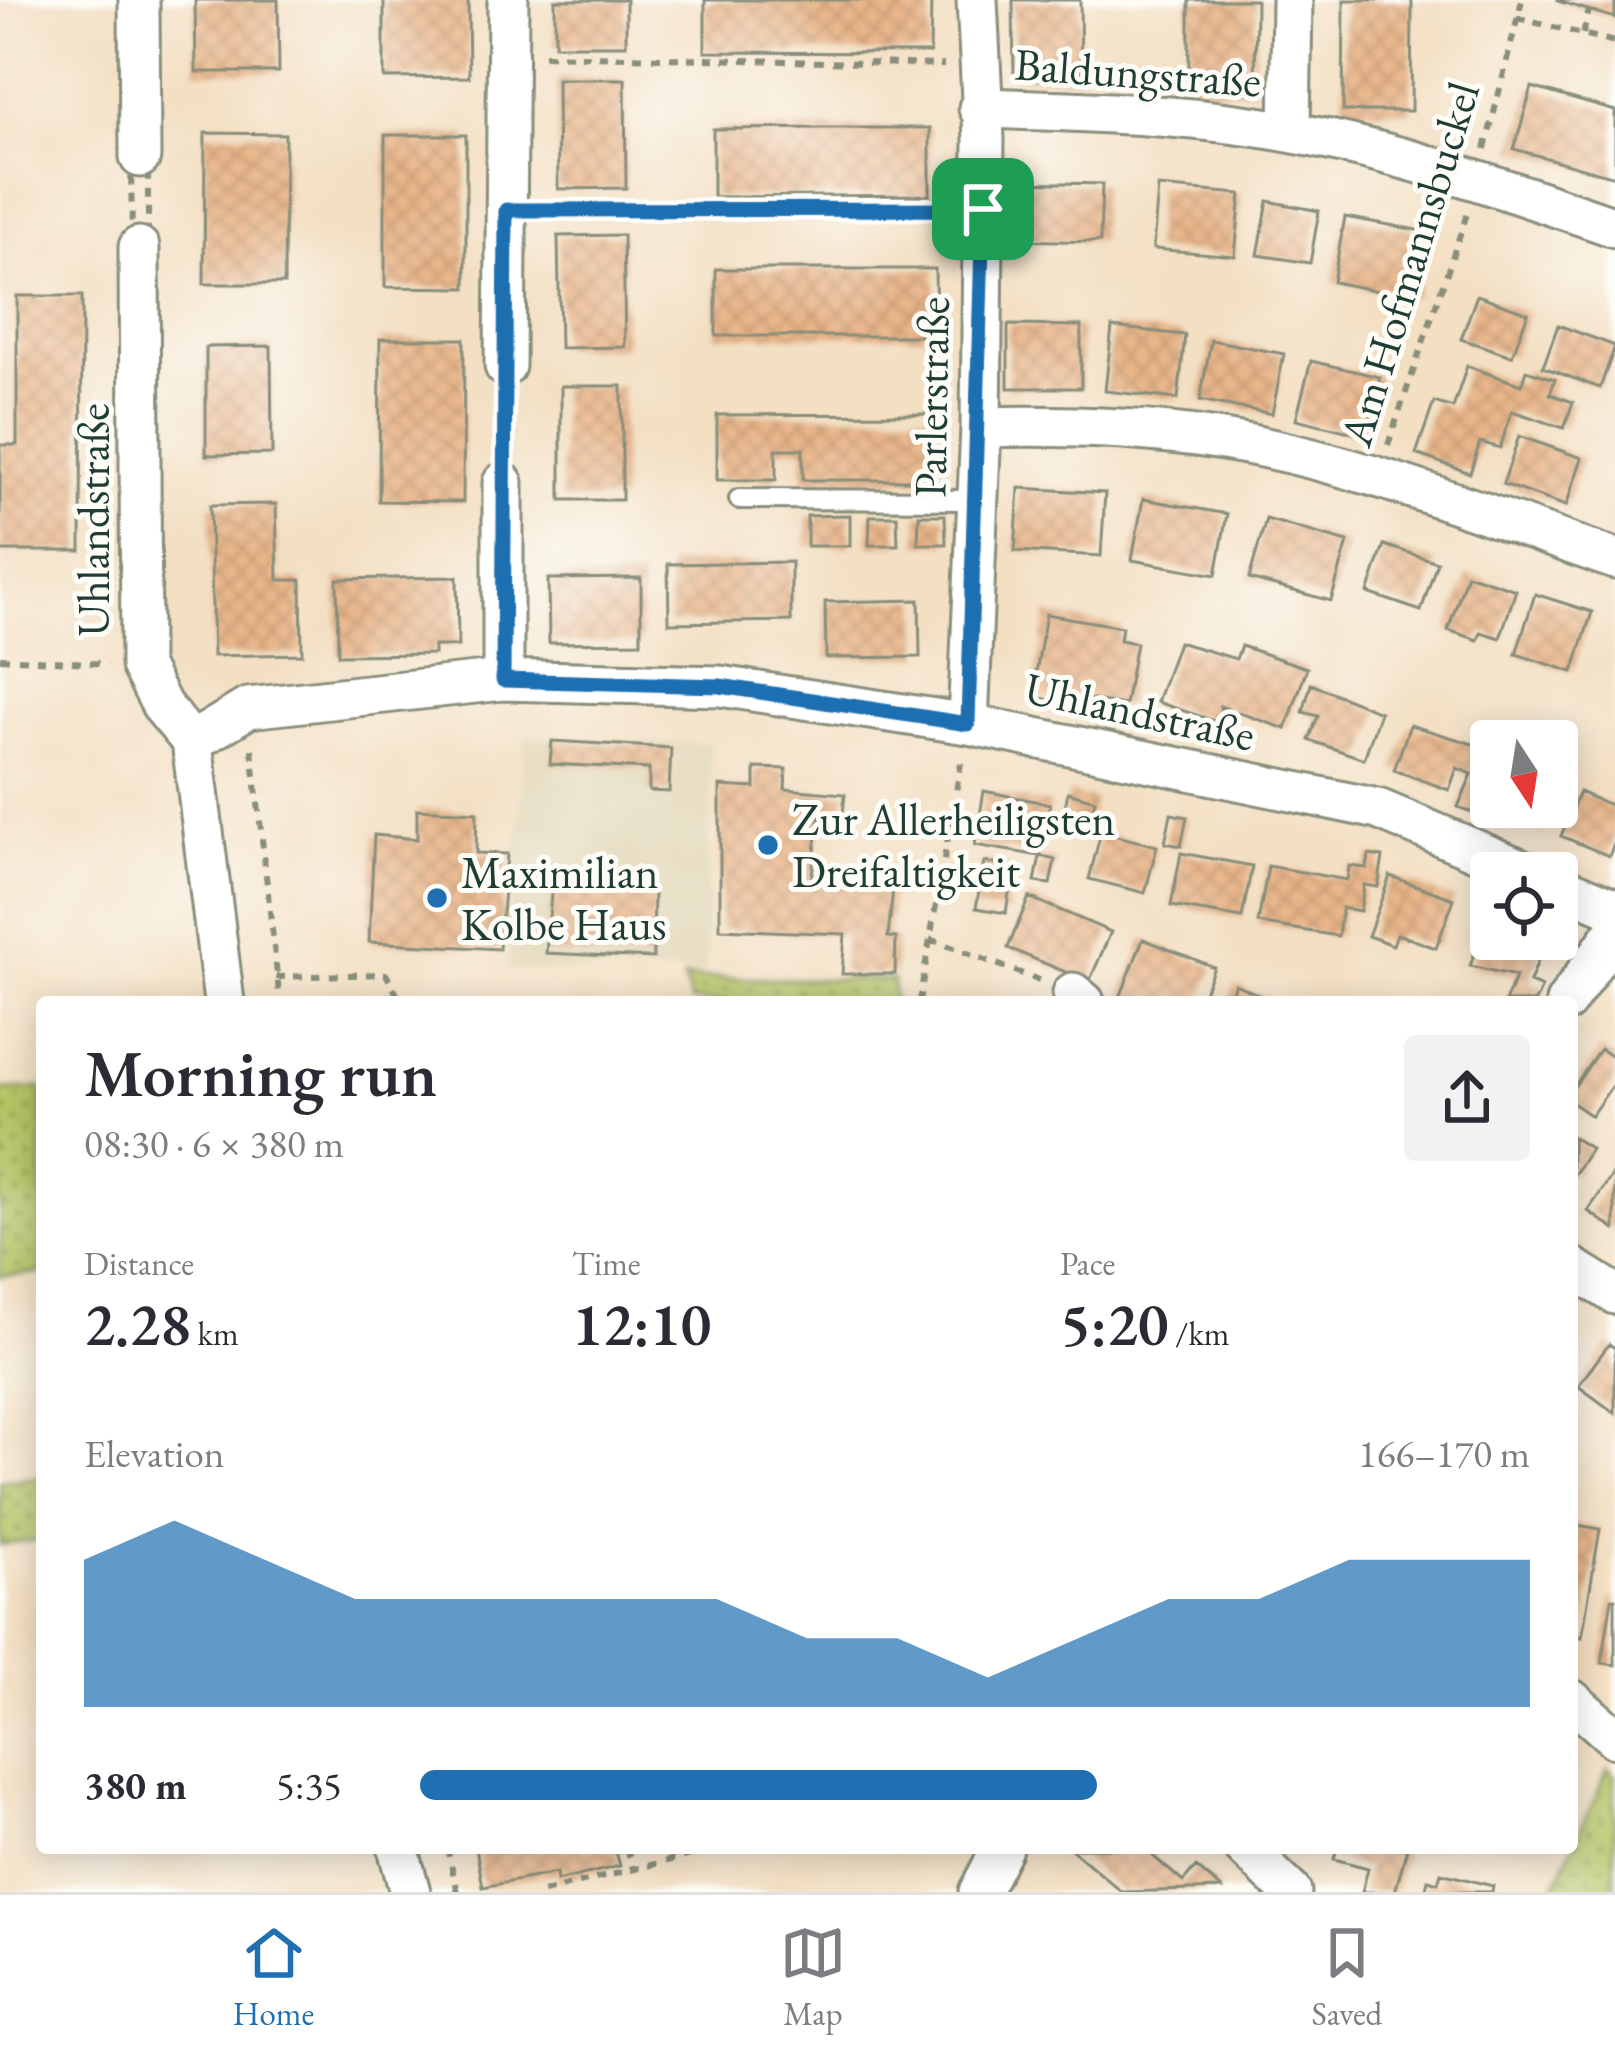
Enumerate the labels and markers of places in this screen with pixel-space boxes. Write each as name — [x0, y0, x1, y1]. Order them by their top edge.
pin — [932, 158, 1034, 260]
place label: Zur Allerheiligsten Dreifaltigkeit — [792, 790, 1115, 900]
marker: Zur Allerheiligsten Dreifaltigkeit — [755, 832, 781, 858]
place label: Maximilian Kolbe Haus — [461, 843, 666, 953]
marker: Maximilian Kolbe Haus — [424, 885, 450, 911]

